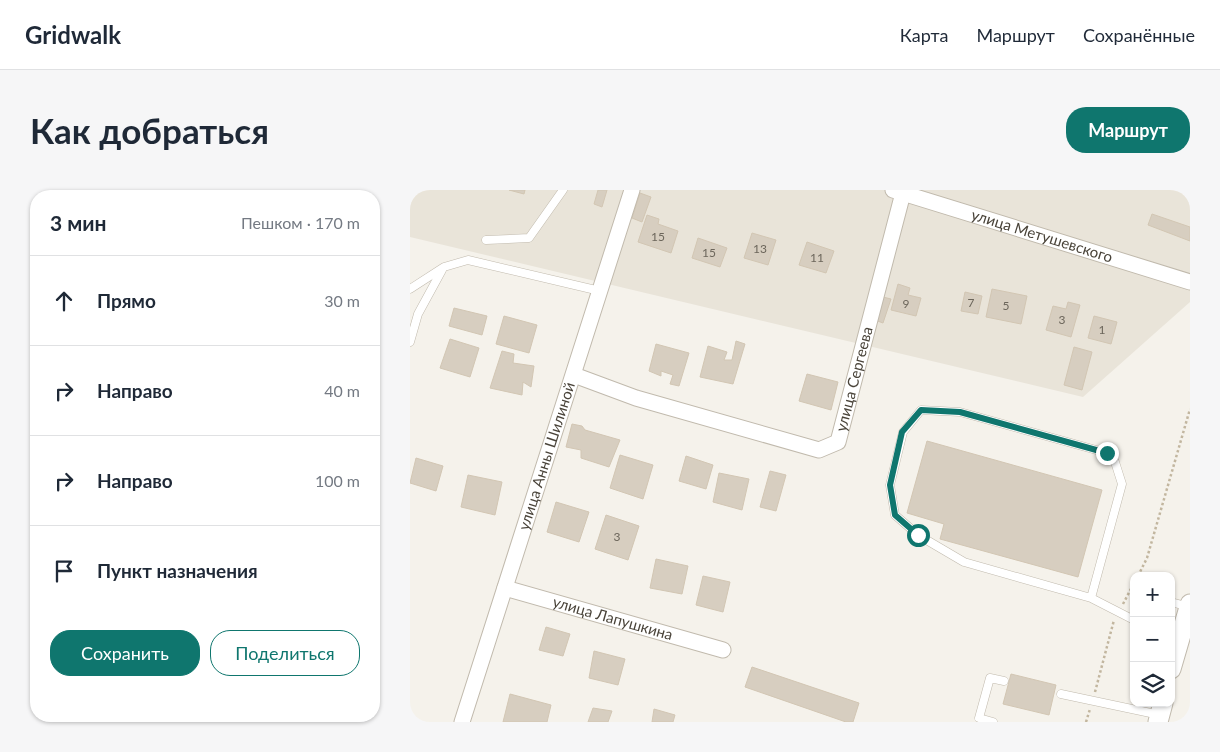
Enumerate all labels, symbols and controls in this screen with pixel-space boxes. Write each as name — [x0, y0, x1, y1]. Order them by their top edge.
text: Gridwalk — [25, 20, 121, 49]
text: Карта — [900, 24, 948, 46]
text: Маршрут — [976, 24, 1055, 46]
text: Сохранённые — [1083, 24, 1195, 46]
button: Маршрут — [1066, 107, 1190, 153]
text: Как добраться — [30, 109, 269, 151]
street label: улица Метушевского — [969, 205, 1115, 266]
text: 3 мин — [50, 210, 107, 235]
text: Пешком · 170 m — [241, 213, 360, 232]
house number: 15 — [651, 229, 665, 244]
house number: 13 — [753, 241, 767, 256]
house number: 15 — [702, 245, 716, 260]
house number: 11 — [810, 250, 824, 265]
icon: ahead — [50, 287, 78, 315]
text: Прямо — [97, 289, 156, 312]
text: 30 m — [324, 291, 360, 310]
house number: 7 — [968, 295, 975, 310]
house number: 9 — [903, 296, 910, 311]
house number: 5 — [1003, 298, 1010, 313]
house number: 3 — [1059, 312, 1066, 327]
house number: 1 — [1099, 322, 1106, 337]
street label: улица Сергеева — [831, 324, 876, 433]
icon: right — [50, 377, 78, 405]
text: Направо — [97, 379, 173, 402]
street label: улица Анны Шилиной — [514, 380, 578, 532]
text: 40 m — [324, 381, 360, 400]
route end — [1096, 442, 1119, 465]
icon: right — [50, 467, 78, 495]
text: Направо — [97, 469, 173, 492]
text: 100 m — [315, 471, 360, 490]
route start — [907, 524, 930, 547]
house number: 3 — [614, 529, 621, 544]
icon: arrive — [50, 557, 78, 585]
text: Пункт назначения — [97, 559, 258, 582]
map controls — [1130, 572, 1175, 707]
button: + — [1130, 572, 1175, 617]
street label: улица Лапушкина — [551, 592, 675, 643]
button: − — [1130, 617, 1175, 662]
button: Сохранить — [50, 630, 200, 676]
button: Поделиться — [210, 630, 360, 676]
button: layers — [1130, 662, 1175, 707]

